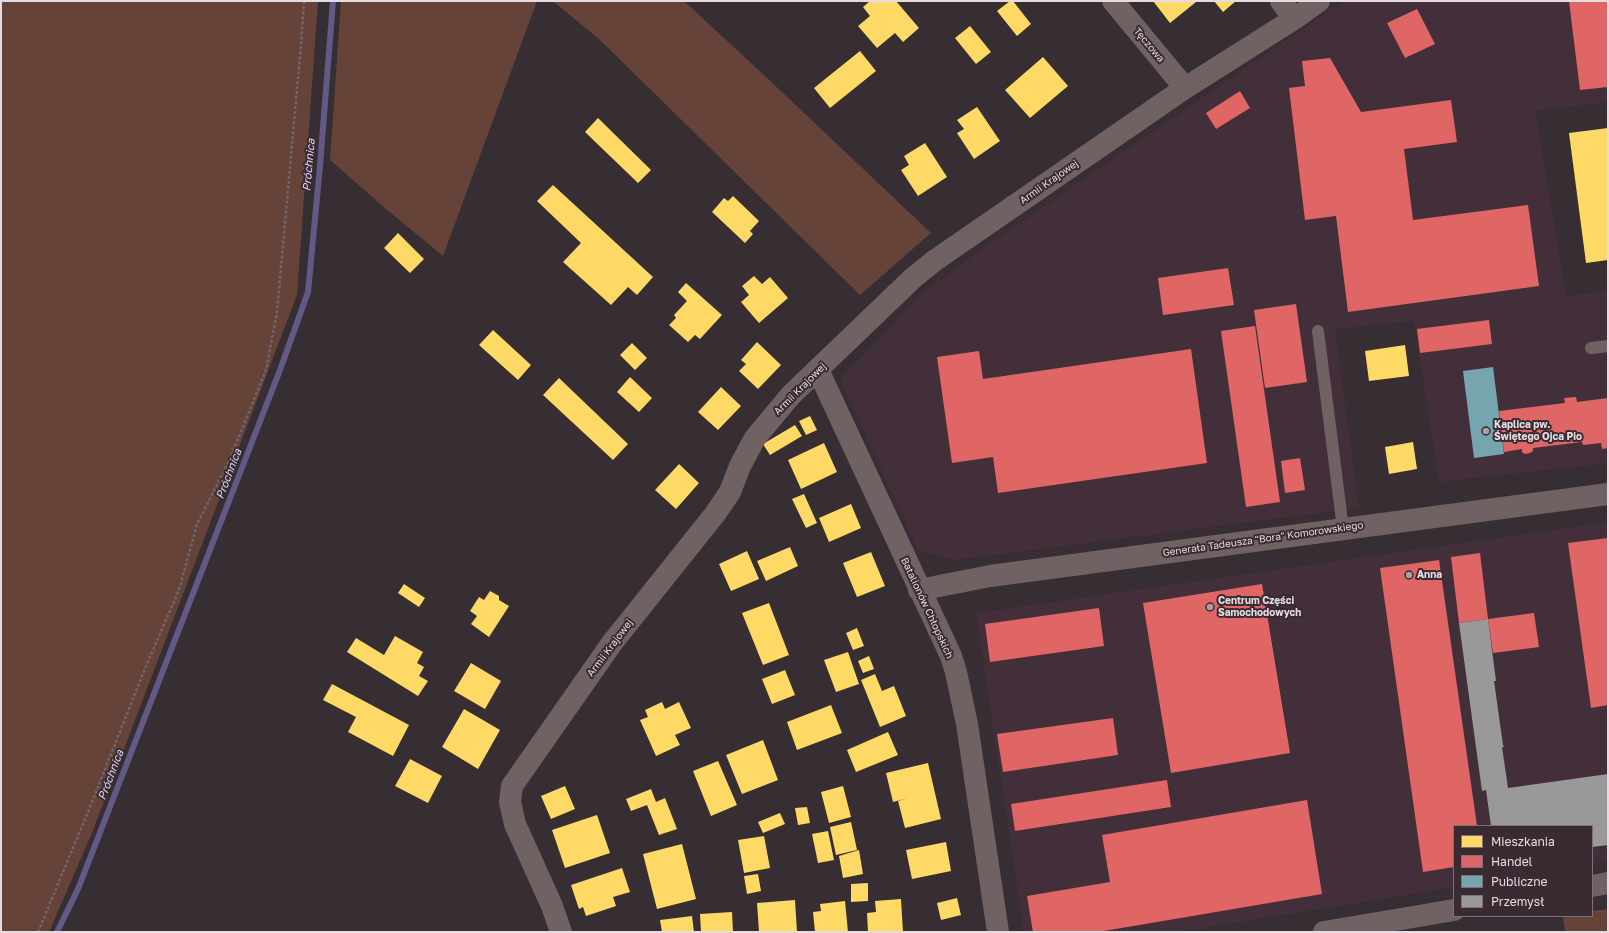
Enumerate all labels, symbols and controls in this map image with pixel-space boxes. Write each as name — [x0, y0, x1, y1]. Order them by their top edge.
street label: Tęczowa — [1131, 25, 1167, 65]
water label: Próchnica — [300, 138, 318, 192]
street label: Armii Krajowej — [1017, 157, 1081, 207]
street label: Armii Krajowej — [771, 360, 829, 418]
place label: Kaplica pw. Świętego Ojca Pio — [1494, 419, 1582, 442]
marker: Kaplica pw. Świętego Ojca Pio — [1481, 426, 1491, 436]
water label: Próchnica — [213, 447, 245, 501]
street label: Generała Tadeusza "Bora" Komorowskiego — [1162, 519, 1364, 559]
street label: Batalionów Chłopskich — [898, 556, 956, 660]
place label: Anna — [1417, 569, 1442, 581]
marker: Anna — [1404, 570, 1414, 580]
place label: Centrum Części Samochodowych — [1218, 595, 1301, 618]
marker: Centrum Części Samochodowych — [1205, 602, 1215, 612]
street label: Armii Krajowej — [585, 617, 635, 679]
water label: Próchnica — [95, 748, 127, 802]
legend — [1453, 825, 1593, 917]
text: Mieszkania — [1491, 834, 1555, 849]
text: Handel — [1491, 854, 1532, 869]
text: Publiczne — [1491, 874, 1548, 889]
text: Przemysł — [1491, 894, 1544, 909]

